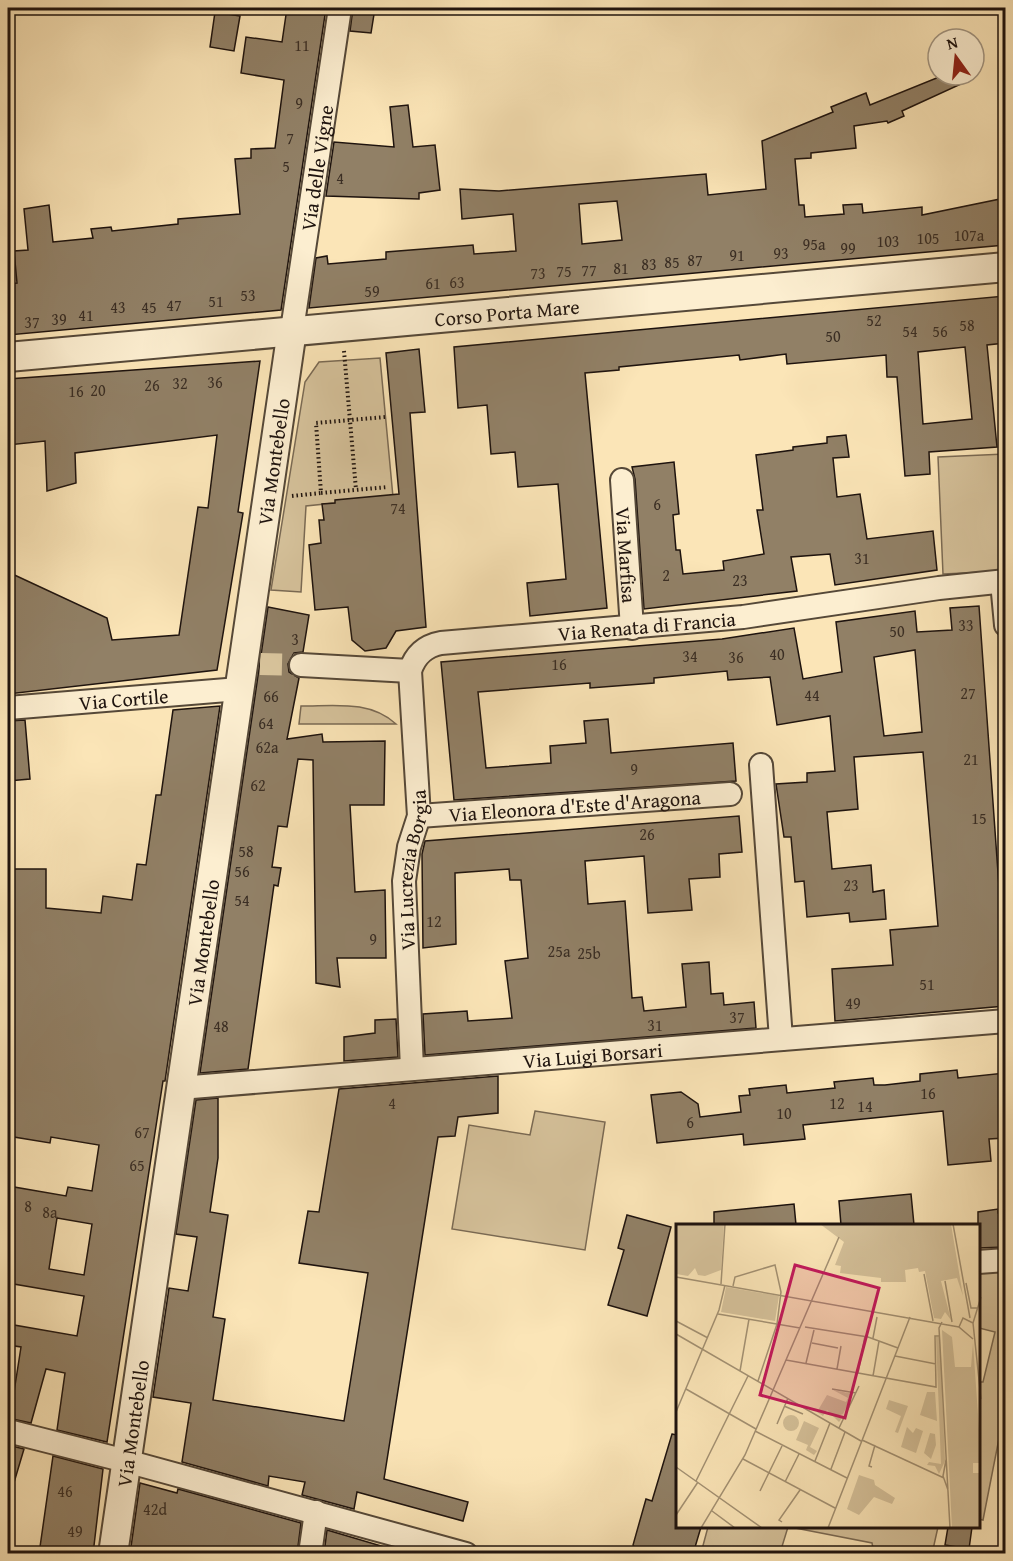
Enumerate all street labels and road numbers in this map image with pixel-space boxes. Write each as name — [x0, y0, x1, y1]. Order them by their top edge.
street label: Via delle Vigne — [292, 103, 340, 233]
street label: Corso Porta Mare — [433, 291, 581, 333]
street label: Via Montebello — [249, 396, 296, 527]
street label: Via Marfisa — [609, 506, 645, 604]
street label: Via Renata di Francia — [557, 603, 737, 647]
street label: Via Cortile — [78, 680, 169, 717]
street label: Via Eleonora d'Este d'Aragona — [448, 782, 702, 828]
street label: Via Lucrezia Borgia — [389, 788, 433, 951]
street label: Via Montebello — [179, 877, 226, 1008]
street label: Via Luigi Borsari — [522, 1034, 664, 1075]
street label: Via Montebello — [108, 1358, 156, 1489]

